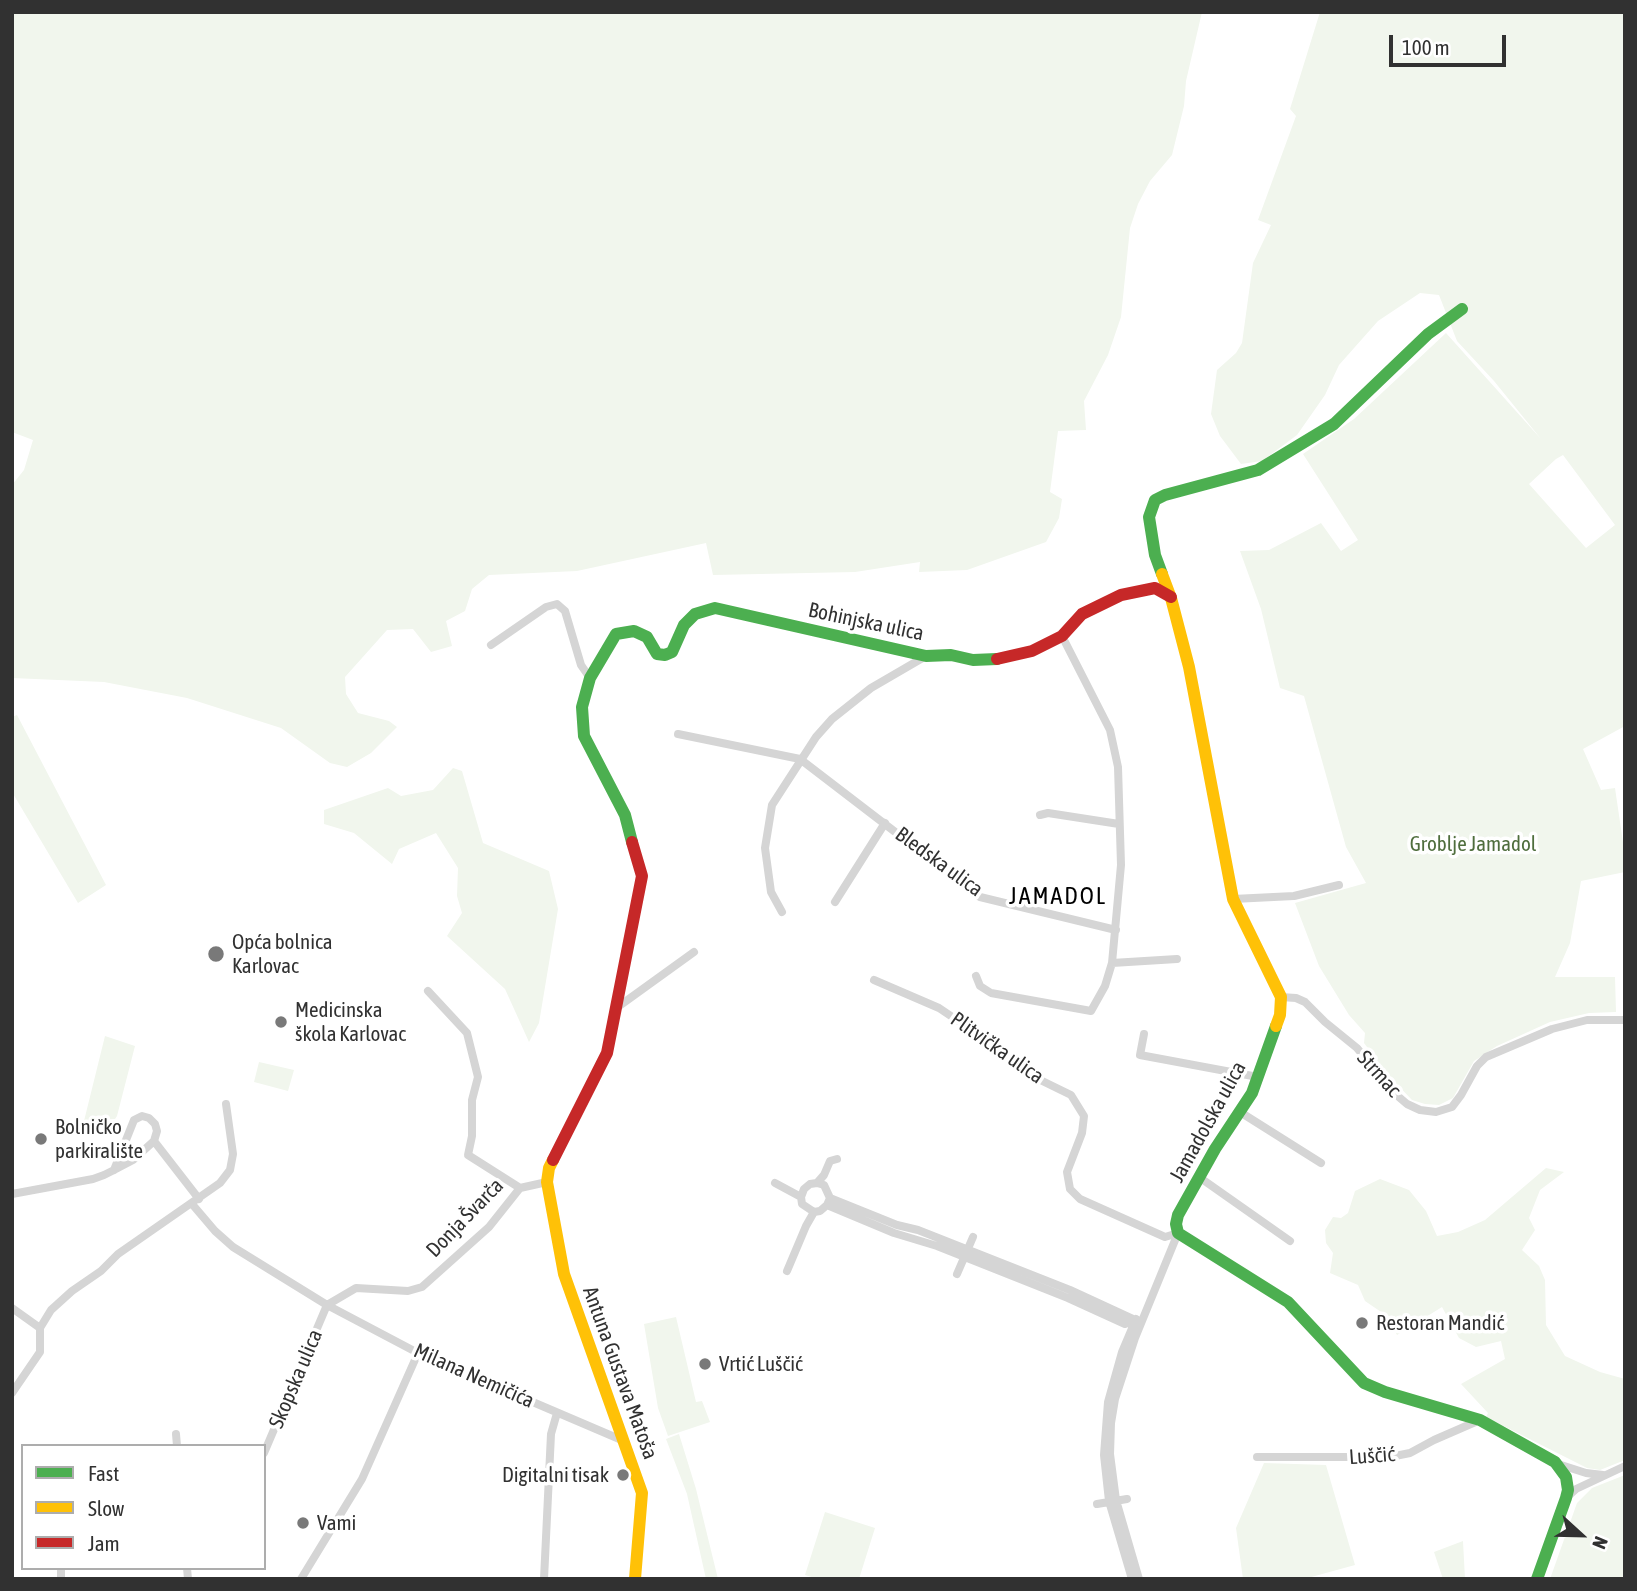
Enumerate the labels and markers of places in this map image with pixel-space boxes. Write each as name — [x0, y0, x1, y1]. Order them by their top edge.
place label: Opća bolnica Karlovac — [232, 929, 333, 979]
marker: Opća bolnica Karlovac — [206, 944, 226, 964]
place label: Medicinska škola Karlovac — [295, 997, 406, 1047]
marker: Medicinska škola Karlovac — [273, 1014, 289, 1030]
place label: Bolničko parkiralište — [55, 1114, 143, 1164]
marker: Bolničko parkiralište — [33, 1131, 49, 1147]
place label: Restoran Mandić — [1376, 1310, 1504, 1336]
marker: Restoran Mandić — [1354, 1315, 1370, 1331]
place label: Vrtić Luščić — [719, 1351, 803, 1377]
marker: Vrtić Luščić — [697, 1356, 713, 1372]
place label: Digitalni tisak — [502, 1462, 609, 1488]
marker: Digitalni tisak — [615, 1467, 631, 1483]
place label: Vami — [317, 1510, 356, 1536]
marker: Vami — [295, 1515, 311, 1531]

